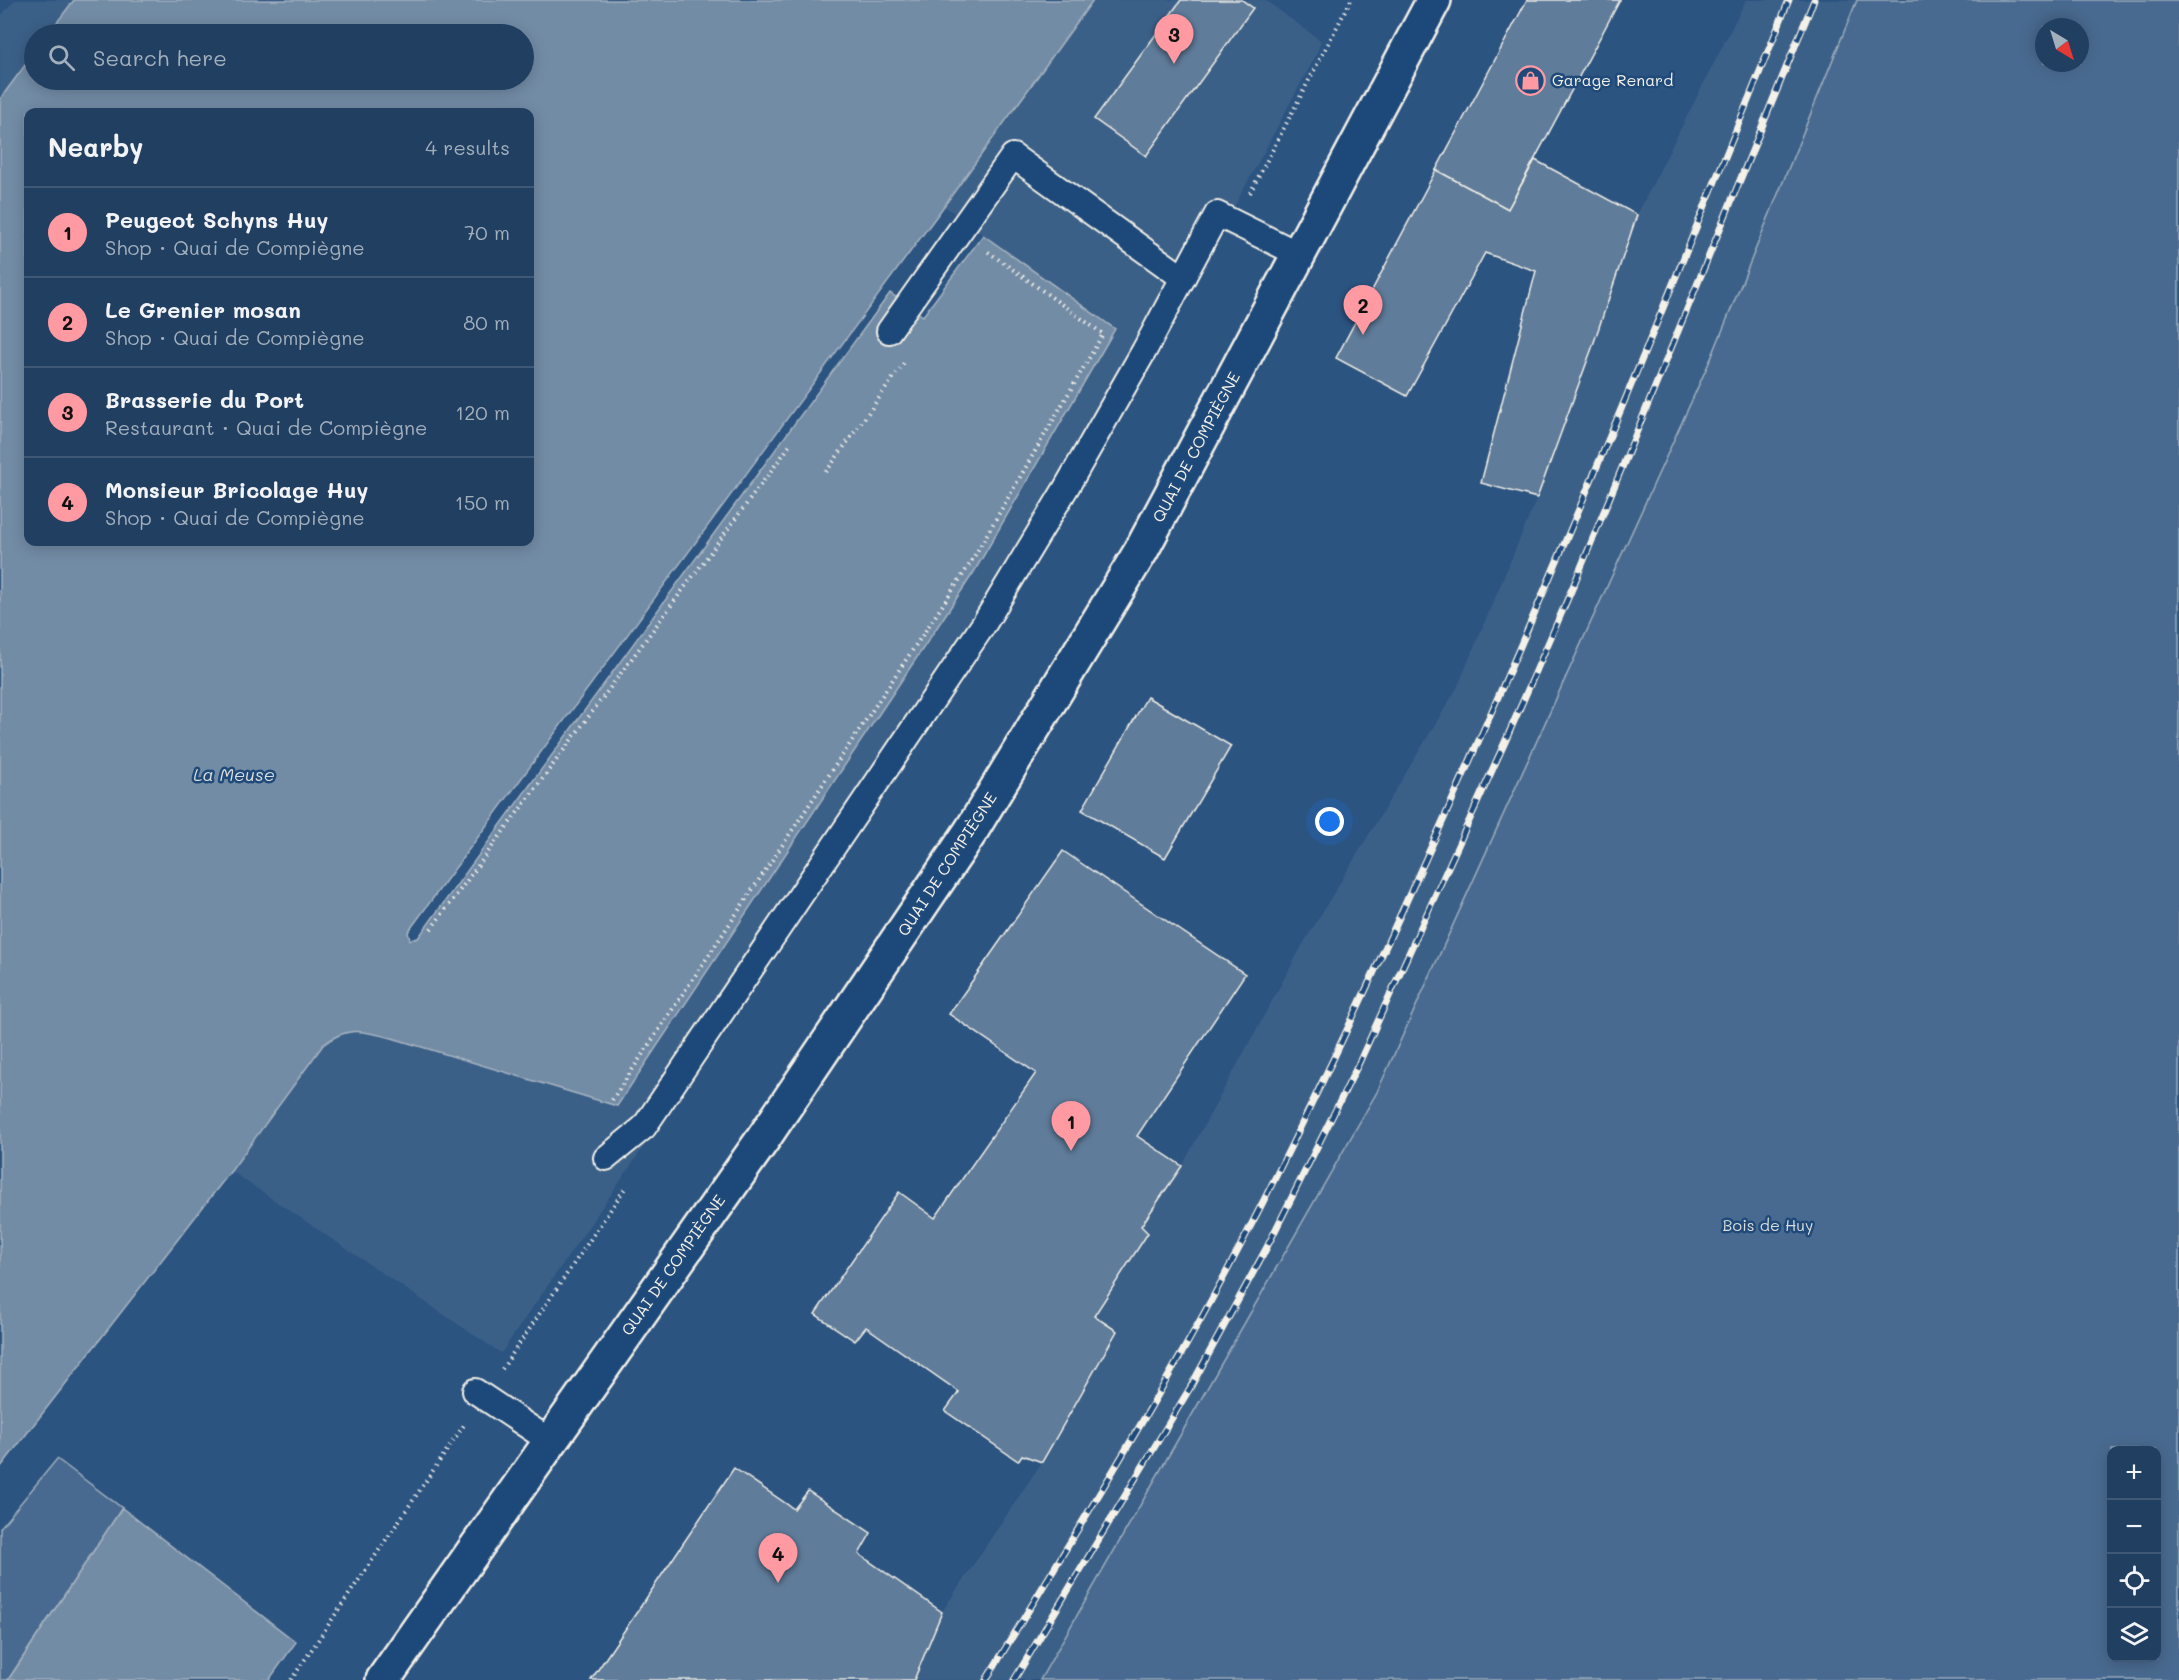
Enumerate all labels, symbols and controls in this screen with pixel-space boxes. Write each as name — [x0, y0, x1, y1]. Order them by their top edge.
pin: 3 — [1154, 14, 1194, 64]
north arrow — [2035, 18, 2089, 72]
search box — [24, 24, 534, 90]
icon: search — [45, 41, 78, 74]
text: Search here — [93, 43, 227, 72]
shop icon: Garage Renard — [1515, 64, 1547, 96]
place label: Garage Renard — [1552, 69, 1673, 90]
text: Nearby — [48, 130, 143, 164]
text: 4 results — [425, 134, 510, 160]
text: Peugeot Schyns Huy — [105, 205, 329, 234]
text: 1 — [63, 219, 72, 245]
text: 70 m — [464, 219, 510, 245]
text: Shop · Quai de Compiègne — [105, 234, 365, 260]
pin: 2 — [1344, 286, 1382, 335]
text: Le Grenier mosan — [105, 295, 301, 324]
text: 2 — [62, 309, 73, 335]
text: 80 m — [463, 309, 510, 335]
text: Shop · Quai de Compiègne — [105, 324, 365, 350]
street label: QUAI DE COMPIÈGNE — [1147, 368, 1244, 526]
text: Brasserie du Port — [105, 385, 304, 414]
text: 3 — [62, 399, 74, 425]
text: 120 m — [455, 399, 510, 425]
text: Restaurant · Quai de Compiègne — [105, 414, 427, 440]
text: Monsieur Bricolage Huy — [105, 475, 368, 504]
text: 4 — [61, 489, 74, 515]
text: 150 m — [455, 489, 510, 515]
text: Shop · Quai de Compiègne — [105, 504, 365, 530]
water label: La Meuse — [193, 762, 275, 786]
street label: QUAI DE COMPIÈGNE — [892, 788, 1001, 940]
your location — [1315, 807, 1344, 836]
pin: 1 — [1052, 1102, 1090, 1151]
street label: QUAI DE COMPIÈGNE — [616, 1190, 729, 1339]
park label: Bois de Huy — [1723, 1214, 1813, 1235]
map controls — [2107, 1446, 2161, 1662]
button: + — [2107, 1446, 2161, 1500]
button: − — [2107, 1500, 2161, 1554]
pin: 4 — [758, 1534, 798, 1583]
button: locate — [2107, 1554, 2161, 1608]
button: layers — [2107, 1608, 2161, 1662]

